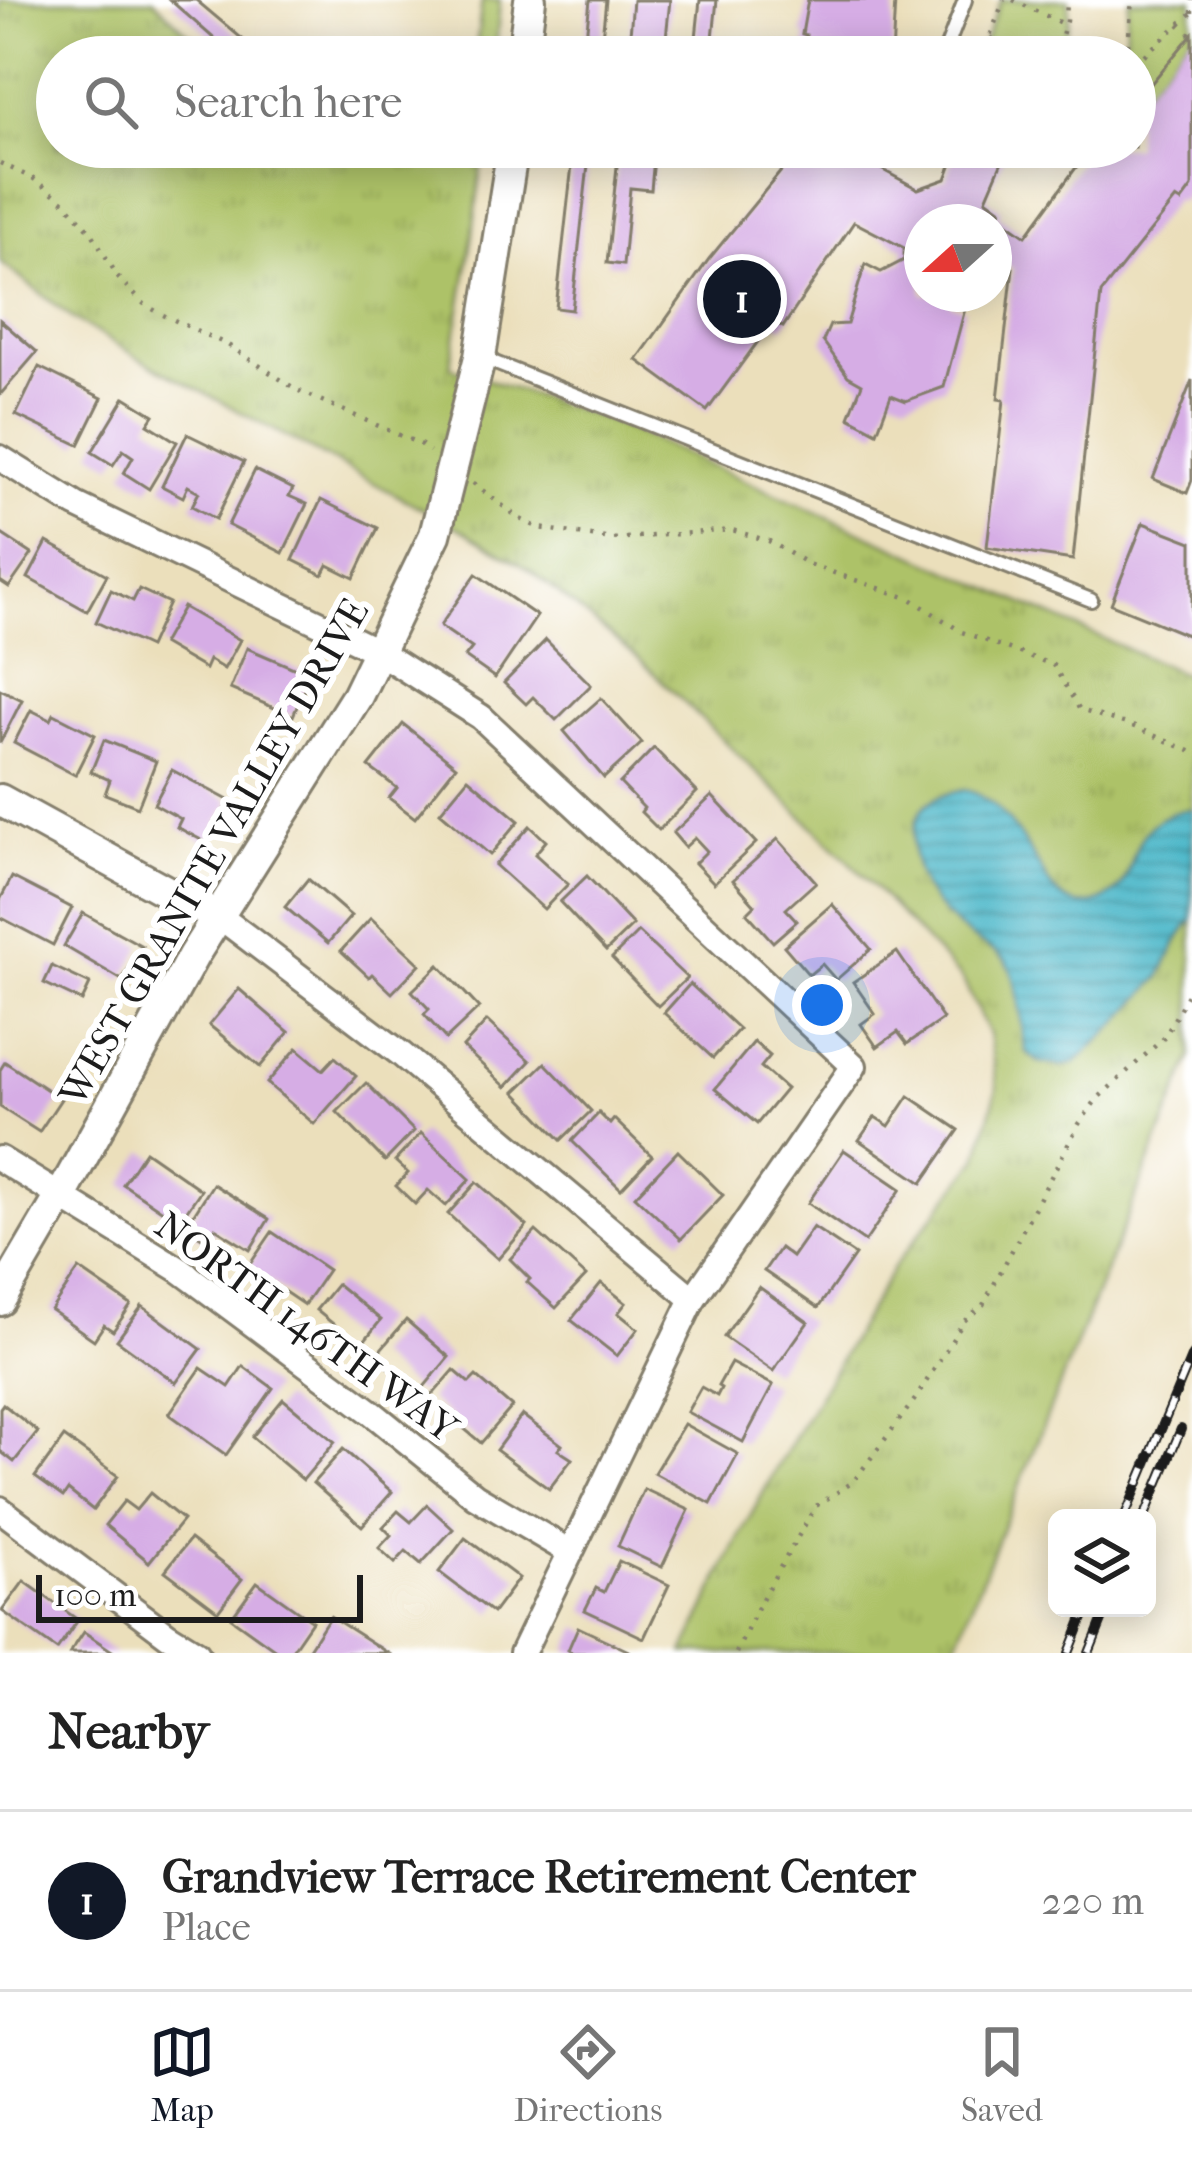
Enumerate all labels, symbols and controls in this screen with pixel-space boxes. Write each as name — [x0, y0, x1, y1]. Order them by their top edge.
search box — [36, 36, 1156, 168]
icon: search — [78, 69, 144, 135]
text: Search here — [174, 76, 402, 129]
north arrow — [904, 204, 1012, 312]
pin: 1 — [703, 254, 781, 344]
street label: WEST GRANITE VALLEY DRIVE — [49, 591, 378, 1115]
your location — [792, 975, 852, 1035]
street label: NORTH 146TH WAY — [146, 1202, 468, 1453]
map controls — [1048, 1509, 1156, 1617]
button: layers — [1048, 1509, 1156, 1617]
scale bar — [36, 1569, 363, 1622]
text: 100 m — [54, 1576, 137, 1615]
text: Nearby — [48, 1701, 209, 1761]
text: Grandview Terrace Retirement Center — [162, 1851, 916, 1904]
text: 1 — [80, 1878, 94, 1924]
text: 220 m — [1042, 1878, 1144, 1924]
text: Place — [162, 1904, 251, 1950]
tab: Map — [149, 2019, 215, 2130]
tab: Directions — [514, 2019, 662, 2130]
tab: Saved — [961, 2019, 1043, 2130]

